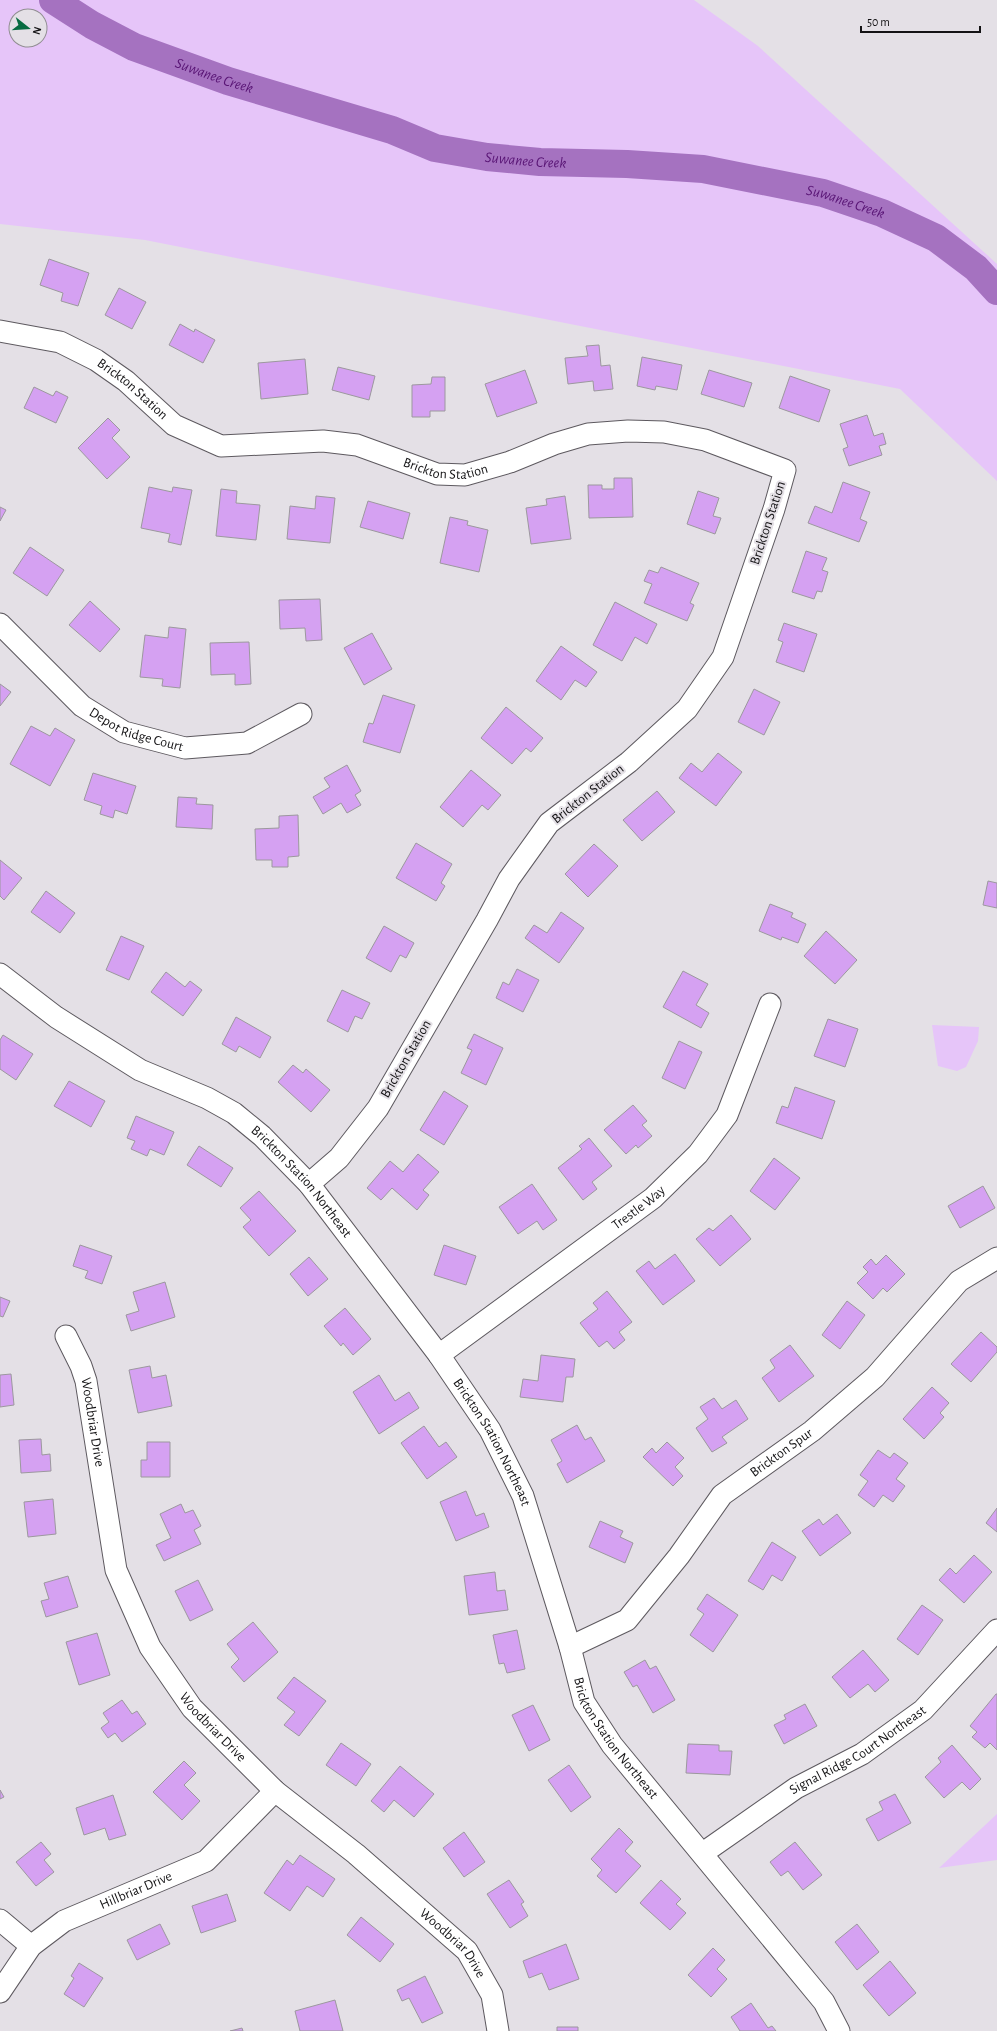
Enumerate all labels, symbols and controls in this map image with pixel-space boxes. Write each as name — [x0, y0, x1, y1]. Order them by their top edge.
north arrow — [8, 8, 48, 48]
scale bar — [861, 8, 980, 34]
text: 50 m — [867, 16, 890, 28]
text: N — [31, 26, 43, 36]
water label: Suwanee Creek — [173, 55, 255, 96]
water label: Suwanee Creek — [484, 149, 566, 170]
water label: Suwanee Creek — [805, 182, 887, 221]
street label: Brickton Station — [95, 356, 170, 422]
street label: Brickton Station — [401, 455, 490, 482]
street label: Brickton Station — [748, 479, 788, 567]
street label: Depot Ridge Court — [87, 705, 185, 754]
street label: Brickton Station — [549, 762, 627, 826]
street label: Brickton Station — [378, 1018, 434, 1100]
street label: Brickton Station Northeast — [248, 1123, 354, 1241]
street label: Trestle Way — [609, 1183, 668, 1233]
street label: Woodbriar Drive — [79, 1376, 107, 1468]
street label: Brickton Station Northeast — [450, 1376, 533, 1508]
street label: Brickton Spur — [748, 1426, 816, 1480]
street label: Brickton Station Northeast — [571, 1676, 661, 1802]
street label: Woodbriar Drive — [177, 1690, 249, 1765]
street label: Signal Ridge Court Northeast — [787, 1703, 929, 1797]
street label: Hillbriar Drive — [98, 1869, 174, 1912]
street label: Woodbriar Drive — [417, 1906, 488, 1980]

